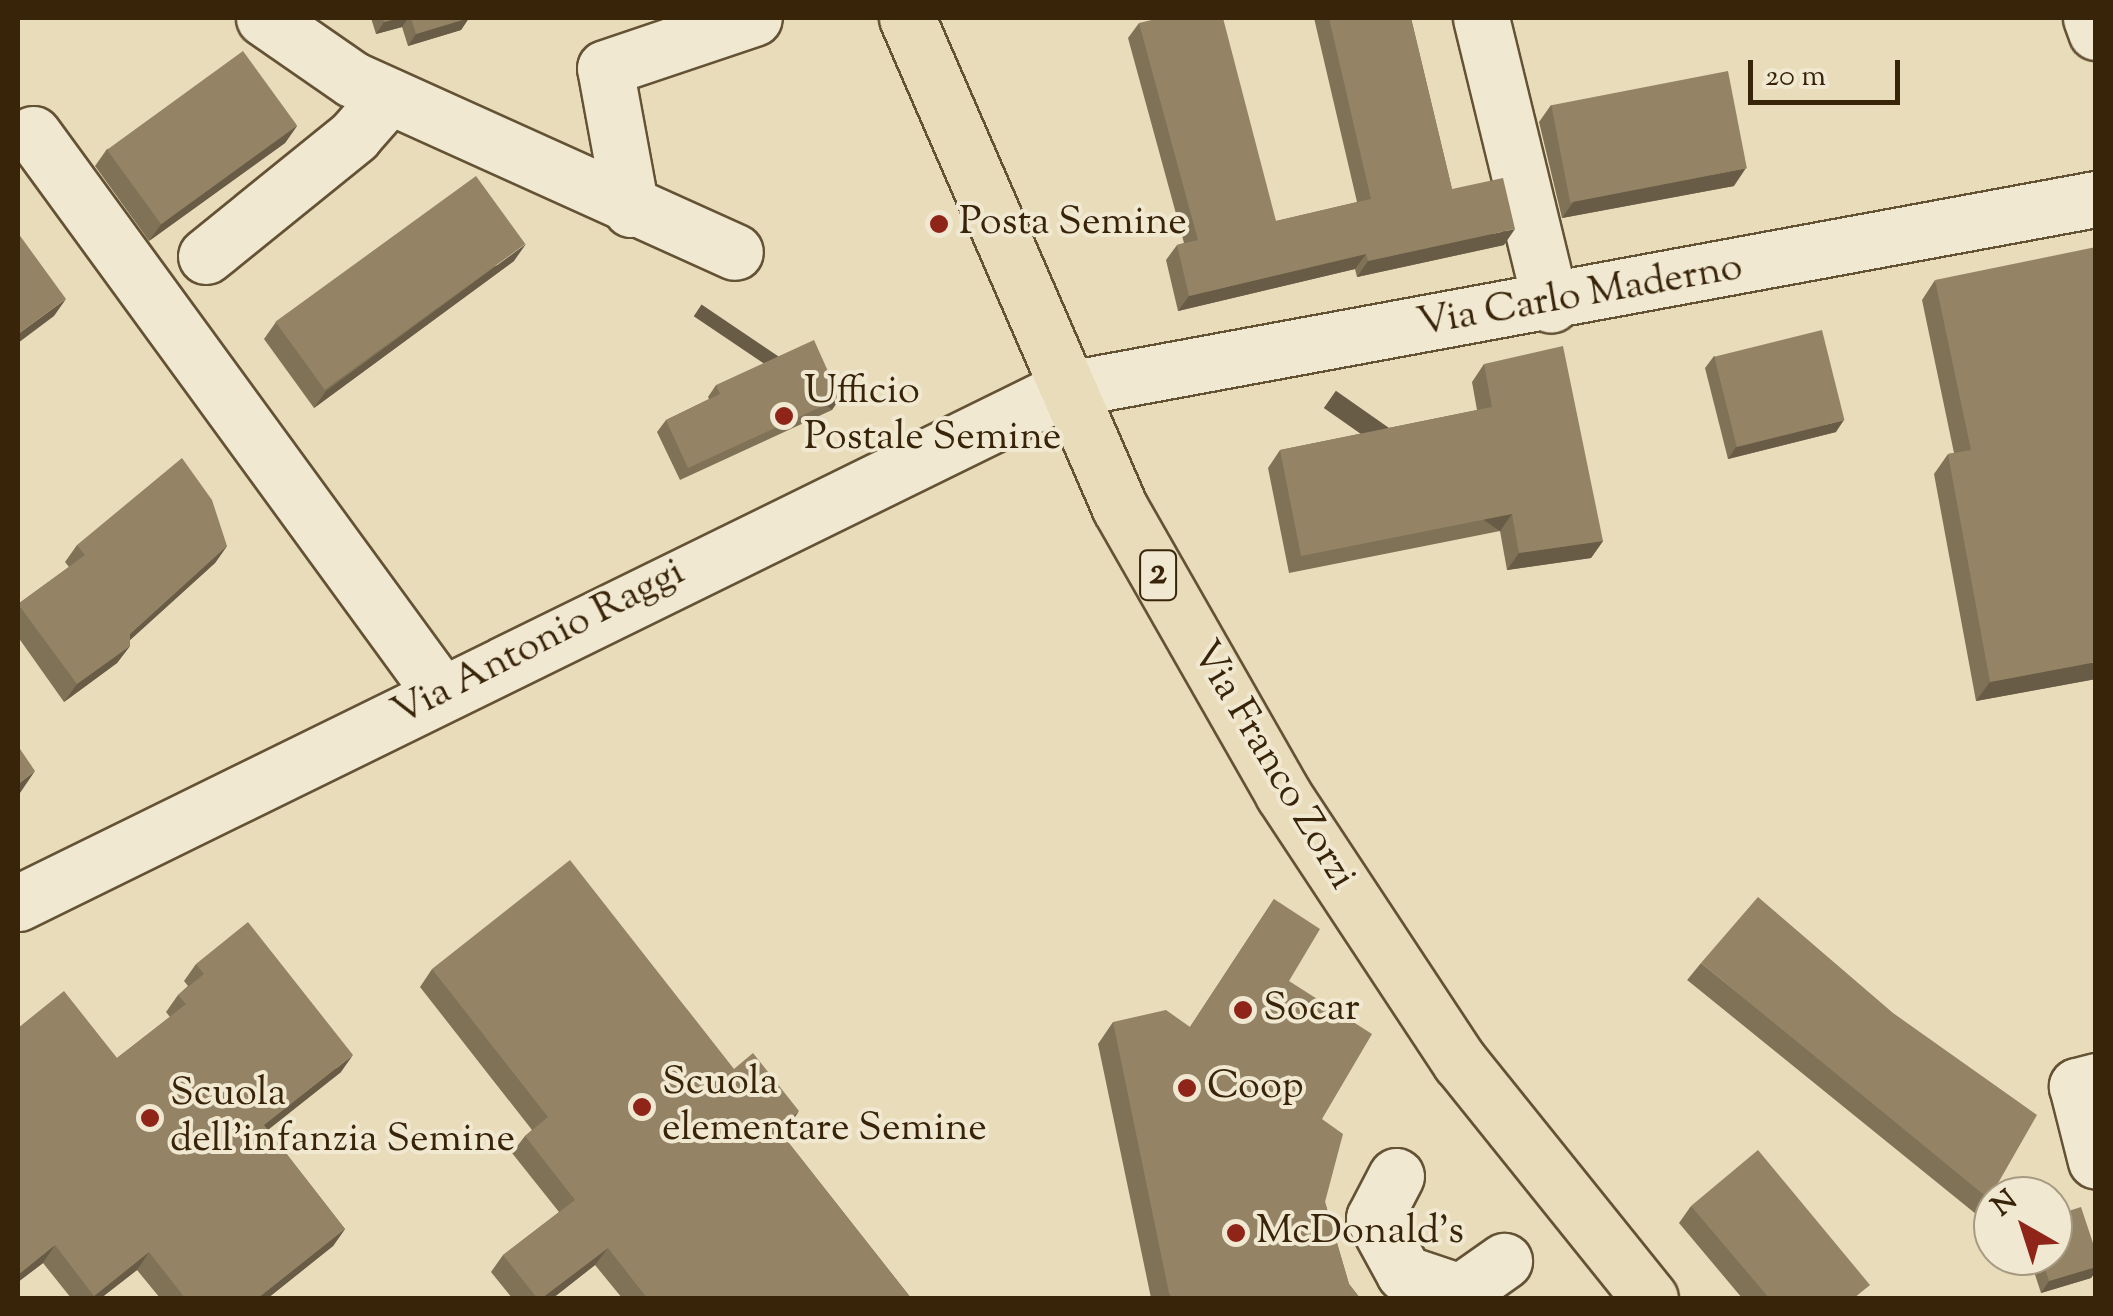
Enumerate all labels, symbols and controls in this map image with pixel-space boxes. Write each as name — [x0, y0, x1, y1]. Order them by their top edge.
scale bar — [1753, 40, 1906, 102]
text: 20 m — [1765, 56, 1826, 99]
place label: Posta Semine — [959, 200, 1187, 248]
marker: Posta Semine — [928, 213, 950, 235]
street label: Via Carlo Maderno — [1414, 245, 1746, 349]
place label: Ufficio Postale Semine — [804, 369, 1061, 463]
marker: Ufficio Postale Semine — [773, 405, 795, 427]
road number: 2 — [1138, 542, 1178, 608]
street label: Via Antonio Raggi — [385, 550, 693, 738]
street label: Via Franco Zorzi — [1179, 633, 1365, 899]
place label: Socar — [1263, 986, 1360, 1034]
marker: Socar — [1232, 999, 1254, 1021]
place label: Scuola elementare Semine — [662, 1060, 987, 1154]
place label: Coop — [1207, 1064, 1304, 1112]
place label: Scuola dell’infanzia Semine — [170, 1071, 515, 1165]
marker: Coop — [1176, 1077, 1198, 1099]
marker: Scuola elementare Semine — [631, 1096, 653, 1118]
marker: Scuola dell’infanzia Semine — [139, 1107, 161, 1129]
north arrow — [1973, 1176, 2073, 1276]
text: N — [1984, 1182, 2027, 1227]
place label: McDonald's — [1256, 1209, 1464, 1257]
marker: McDonald's — [1225, 1222, 1247, 1244]

